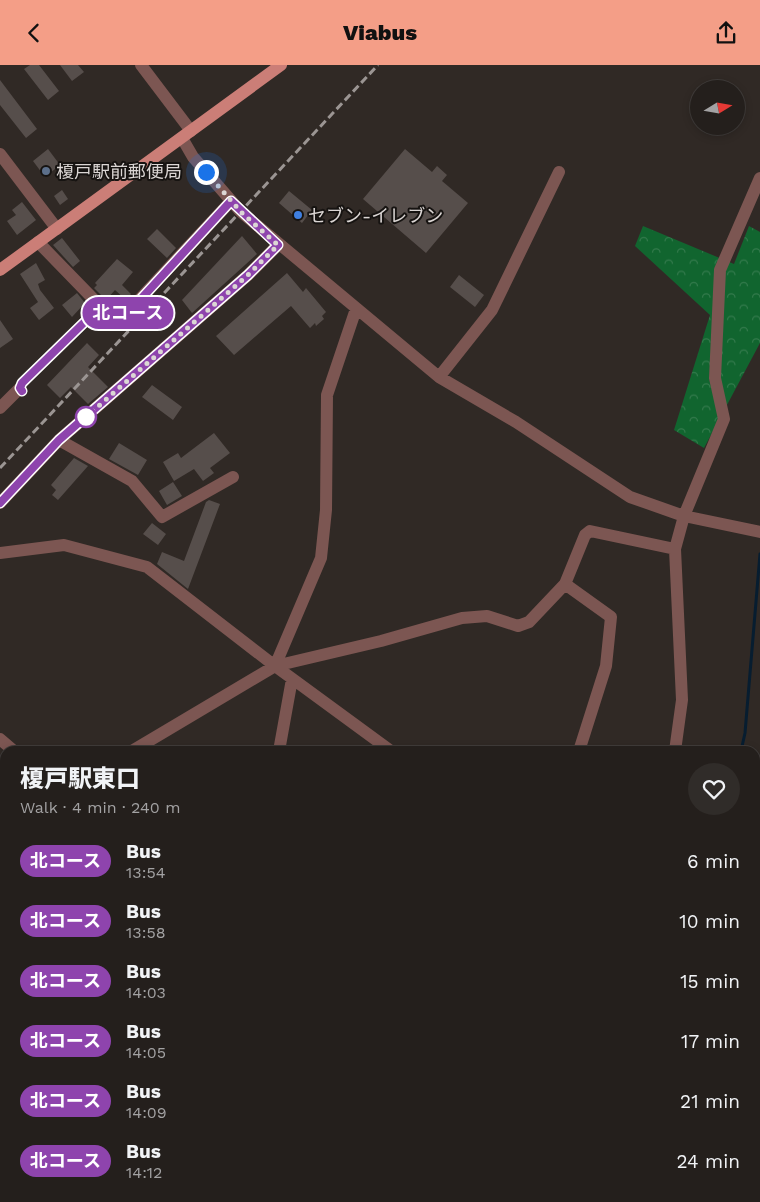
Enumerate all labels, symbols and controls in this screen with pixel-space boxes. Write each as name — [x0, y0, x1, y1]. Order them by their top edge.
icon: back — [20, 19, 48, 47]
icon: share — [712, 19, 740, 47]
text: Viabus — [343, 20, 417, 45]
north arrow — [690, 80, 745, 135]
map controls — [690, 80, 745, 135]
your location — [194, 160, 219, 185]
place label: 榎戸駅前郵便局 — [56, 161, 182, 182]
marker: 榎戸駅前郵便局 — [40, 165, 52, 177]
place label: セブン-イレブン — [308, 205, 443, 226]
marker: セブン-イレブン — [292, 209, 304, 221]
line badge: 北コース — [93, 297, 163, 329]
text: 北コース — [92, 302, 164, 323]
unlabelled marker — [75, 406, 97, 428]
button: heart — [688, 763, 740, 815]
text: 榎戸駅東口 — [20, 765, 140, 793]
text: Walk · 4 min · 240 m — [20, 798, 180, 817]
text: Bus — [126, 840, 161, 863]
text: 北コース — [30, 850, 101, 871]
text: 6 min — [687, 850, 740, 873]
text: 13:54 — [126, 863, 166, 882]
text: Bus — [126, 900, 161, 923]
text: 北コース — [30, 910, 101, 931]
text: 10 min — [679, 910, 740, 933]
text: 13:58 — [126, 923, 166, 942]
text: Bus — [126, 960, 161, 983]
text: 北コース — [30, 970, 101, 991]
text: 15 min — [680, 970, 740, 993]
text: 14:03 — [126, 983, 166, 1002]
text: Bus — [126, 1020, 161, 1043]
text: 北コース — [30, 1030, 101, 1051]
text: 17 min — [681, 1030, 740, 1053]
text: 14:05 — [126, 1043, 166, 1062]
text: Bus — [126, 1080, 161, 1103]
text: 北コース — [30, 1090, 101, 1111]
text: 21 min — [680, 1090, 740, 1113]
text: 14:09 — [126, 1103, 167, 1122]
text: Bus — [126, 1140, 161, 1163]
text: 北コース — [30, 1150, 101, 1171]
text: 24 min — [676, 1150, 740, 1173]
text: 14:12 — [126, 1163, 162, 1182]

